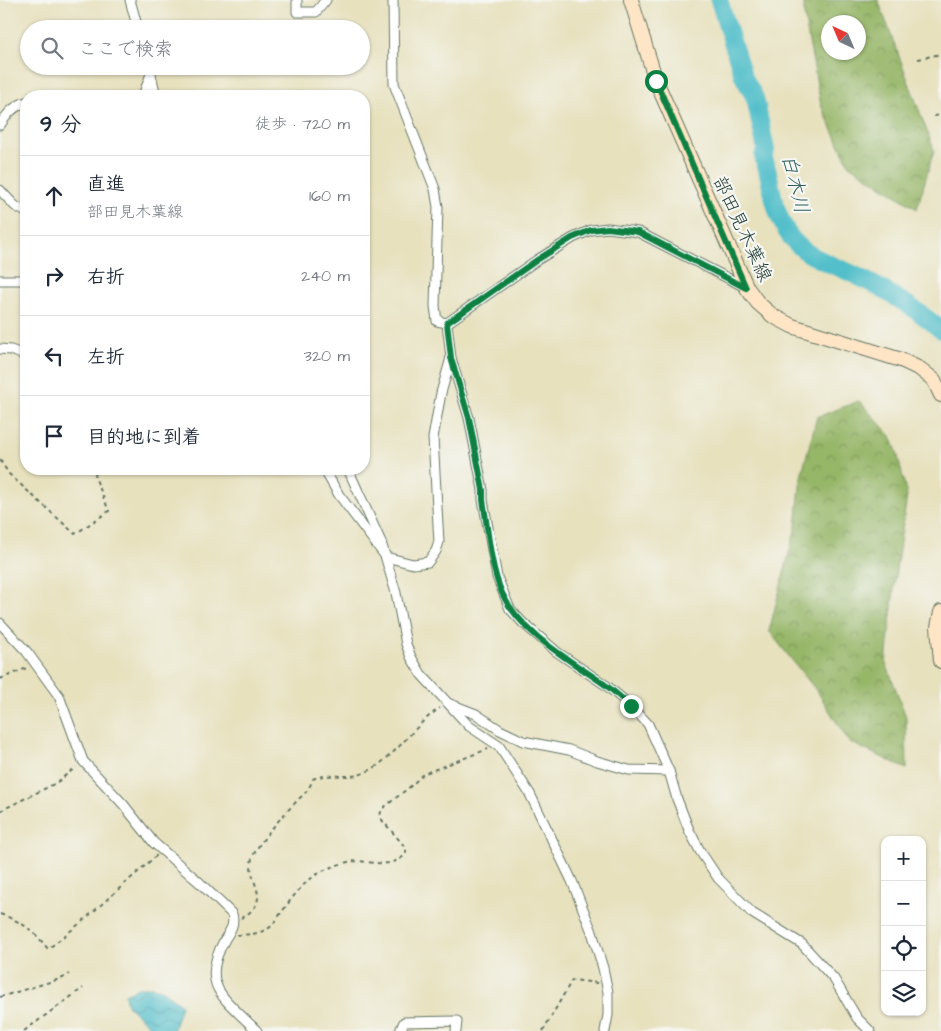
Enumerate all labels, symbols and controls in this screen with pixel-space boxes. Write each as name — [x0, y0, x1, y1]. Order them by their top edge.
north arrow — [821, 15, 866, 60]
search box — [20, 20, 370, 75]
icon: search — [38, 34, 66, 62]
text: ここで検索 — [78, 36, 173, 63]
route start — [645, 70, 668, 93]
text: 9 分 — [40, 110, 81, 139]
text: 徒歩 · 720 m — [255, 113, 350, 135]
water label: 白木川 — [774, 152, 816, 216]
text: 直進 — [87, 171, 125, 198]
street label: 部田見木葉線 — [706, 172, 778, 286]
icon: ahead — [40, 182, 68, 210]
text: 160 m — [309, 185, 350, 207]
text: 部田見木葉線 — [87, 201, 183, 223]
icon: right — [40, 262, 68, 290]
text: 右折 — [87, 264, 125, 291]
text: 240 m — [301, 265, 350, 287]
icon: left — [40, 342, 68, 370]
text: 左折 — [87, 344, 125, 371]
text: 320 m — [304, 345, 350, 367]
icon: arrive — [40, 422, 68, 450]
text: 目的地に到着 — [87, 424, 201, 451]
route end — [620, 695, 643, 718]
map controls — [881, 836, 926, 1016]
button: + — [881, 836, 926, 881]
button: − — [881, 881, 926, 926]
button: locate — [881, 926, 926, 971]
button: layers — [881, 971, 926, 1016]

